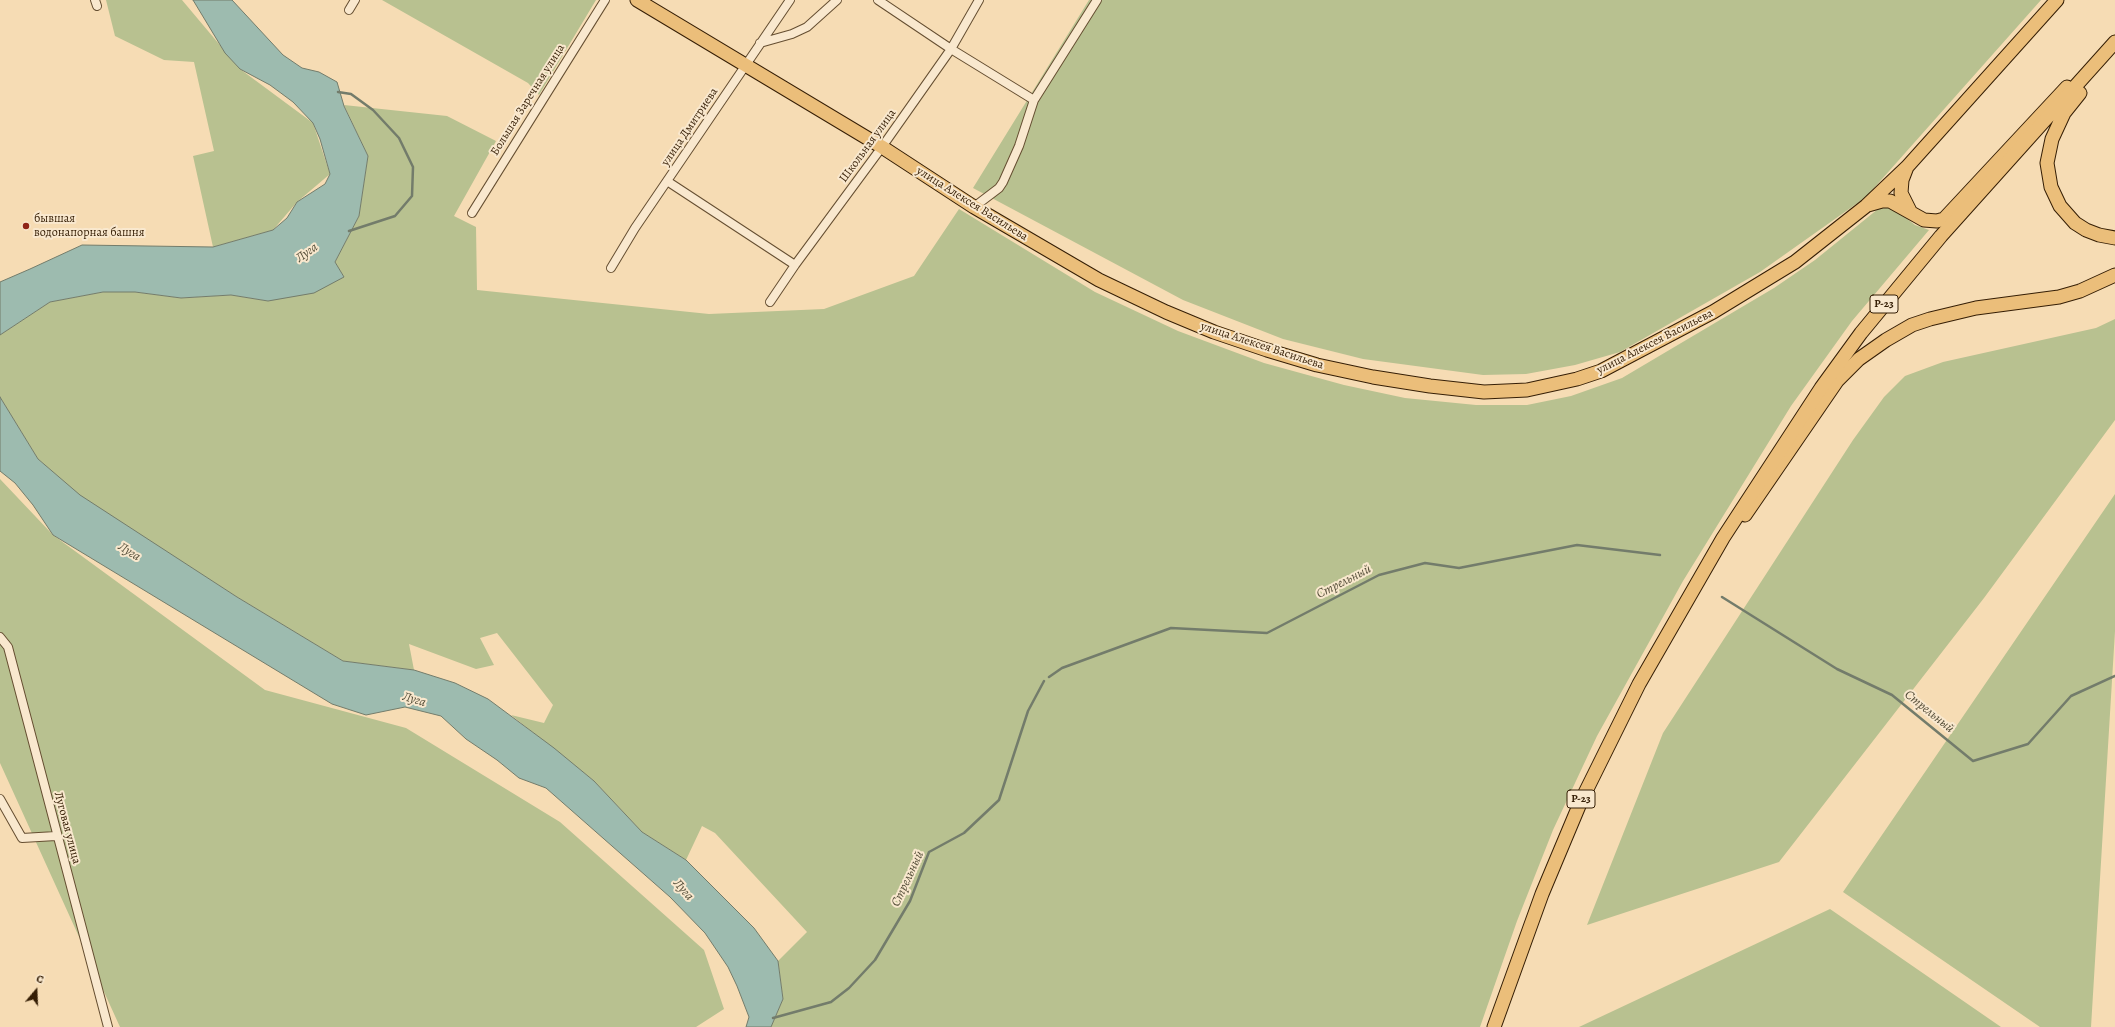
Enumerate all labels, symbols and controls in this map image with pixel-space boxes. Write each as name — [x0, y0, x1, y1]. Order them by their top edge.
street label: Большая Заречная улица — [488, 42, 568, 158]
street label: улица Дмитриева — [659, 85, 721, 169]
street label: Школьная улица — [837, 106, 899, 186]
street label: улица Алексея Васильева — [914, 164, 1030, 244]
place label: бывшая водонапорная башня — [34, 212, 145, 240]
marker: бывшая водонапорная башня — [21, 221, 31, 231]
water label: Луга — [293, 240, 321, 266]
road number: Р-23 — [1870, 295, 1898, 313]
street label: улица Алексея Васильева — [1594, 306, 1716, 378]
street label: улица Алексея Васильева — [1199, 319, 1325, 373]
water label: Луга — [115, 539, 143, 565]
water label: Стрельный — [1314, 562, 1374, 602]
water label: Стрельный — [1901, 687, 1957, 737]
water label: Луга — [400, 689, 428, 711]
street label: Луговая улица — [50, 790, 84, 866]
road number: Р-23 — [1567, 790, 1595, 808]
water label: Стрельный — [888, 849, 928, 909]
water label: Луга — [669, 876, 697, 904]
north arrow — [16, 971, 56, 1011]
text: С — [34, 971, 46, 987]

